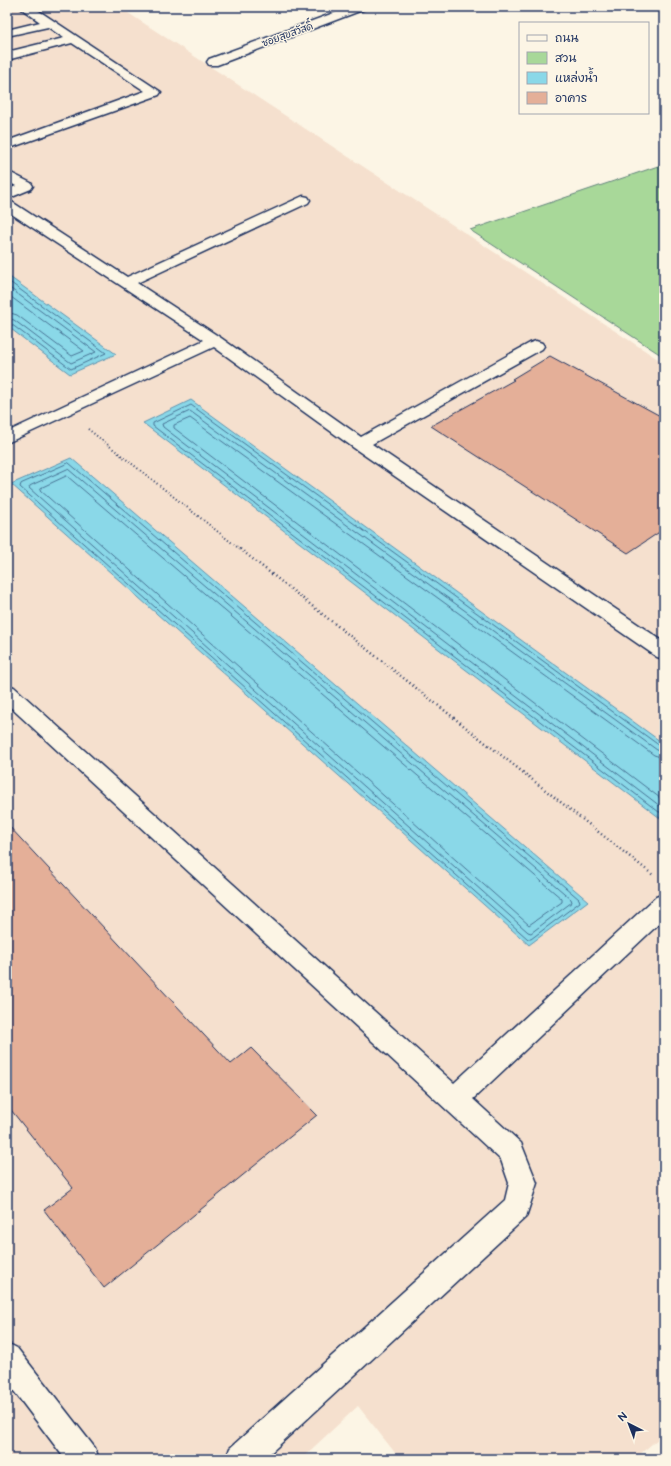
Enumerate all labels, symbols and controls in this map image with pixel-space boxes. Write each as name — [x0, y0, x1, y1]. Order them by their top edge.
street label: ซอยสุขสวัสดิ์ — [258, 16, 315, 52]
legend — [519, 22, 649, 114]
text: ถนน — [555, 31, 579, 46]
text: สวน — [555, 51, 576, 66]
text: แหล่งน้ำ — [555, 67, 598, 86]
text: อาคาร — [555, 91, 587, 106]
north arrow — [609, 1404, 649, 1444]
text: N — [615, 1409, 630, 1425]

